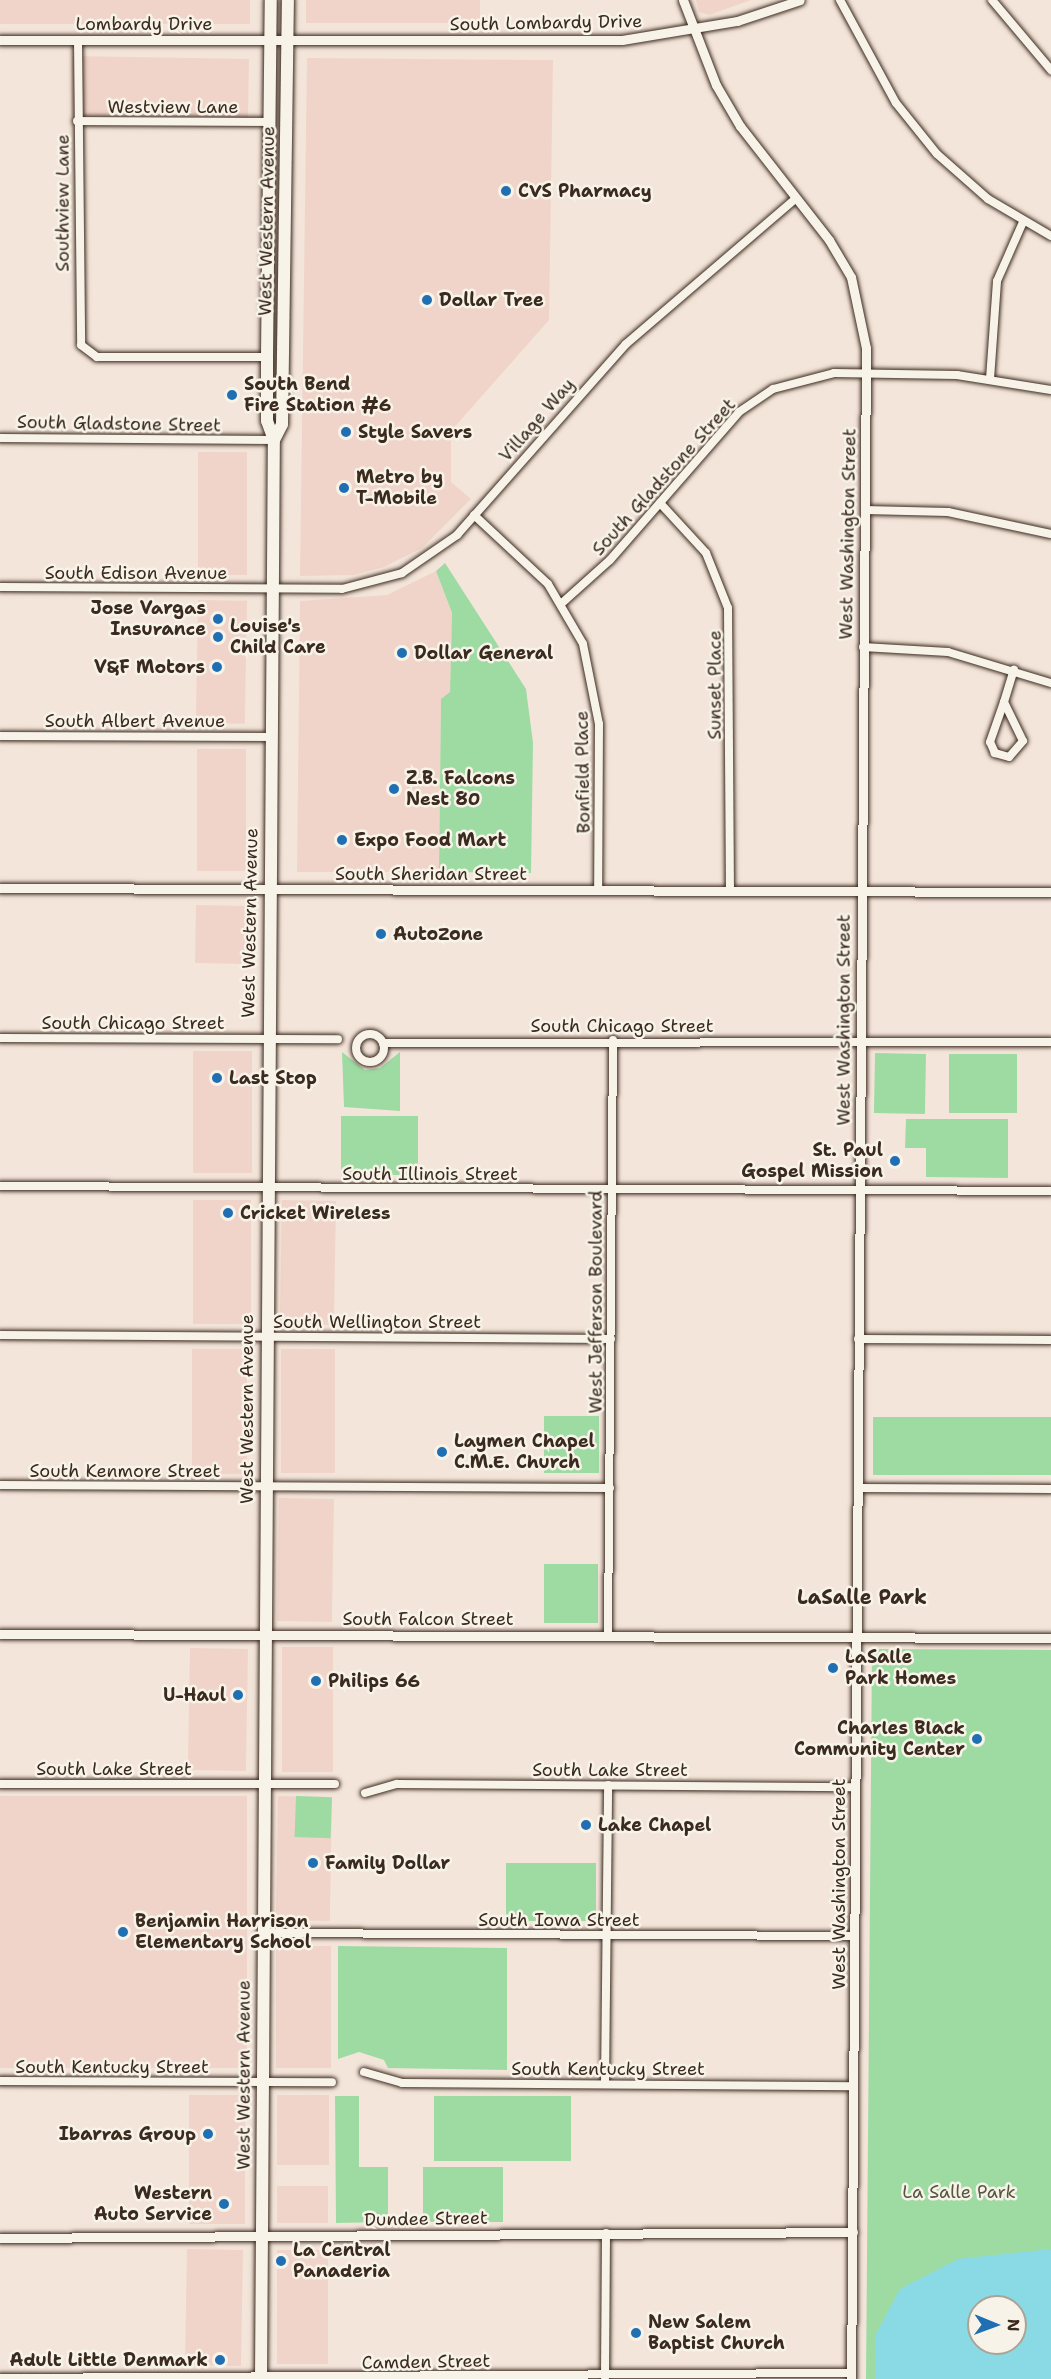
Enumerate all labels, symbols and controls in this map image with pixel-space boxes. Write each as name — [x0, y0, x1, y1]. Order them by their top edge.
street label: South Lombardy Drive — [449, 11, 643, 35]
street label: Lombardy Drive — [76, 13, 212, 35]
street label: Westview Lane — [108, 96, 238, 118]
street label: West Western Avenue — [255, 126, 279, 316]
street label: Southview Lane — [52, 134, 74, 272]
place label: CVS Pharmacy — [518, 180, 652, 202]
marker: CVS Pharmacy — [499, 184, 513, 198]
place label: Dollar Tree — [439, 289, 544, 311]
marker: Dollar Tree — [420, 293, 434, 307]
place label: South Bend Fire Station #6 — [244, 374, 391, 416]
street label: Village Way — [495, 374, 579, 466]
marker: South Bend Fire Station #6 — [225, 388, 239, 402]
street label: South Gladstone Street — [588, 394, 740, 560]
street label: South Gladstone Street — [17, 411, 221, 437]
place label: Style Savers — [358, 421, 472, 443]
marker: Style Savers — [339, 425, 353, 439]
street label: West Washington Street — [835, 428, 861, 640]
place label: Metro by T-Mobile — [356, 467, 443, 510]
marker: Metro by T-Mobile — [337, 481, 351, 495]
street label: South Edison Avenue — [45, 562, 227, 584]
place label: Jose Vargas Insurance — [90, 598, 206, 640]
marker: Jose Vargas Insurance — [211, 612, 225, 626]
place label: Louise's Child Care — [230, 616, 326, 658]
marker: Louise's Child Care — [211, 630, 225, 644]
street label: Sunset Place — [704, 630, 726, 740]
place label: Dollar General — [414, 642, 553, 664]
marker: Dollar General — [395, 646, 409, 660]
place label: V&F Motors — [94, 656, 205, 678]
marker: V&F Motors — [210, 660, 224, 674]
street label: South Albert Avenue — [45, 710, 225, 732]
street label: Bonfield Place — [571, 710, 595, 834]
place label: Z.B. Falcons Nest 80 — [406, 768, 515, 810]
marker: Z.B. Falcons Nest 80 — [387, 782, 401, 796]
street label: West Western Avenue — [238, 828, 262, 1018]
place label: Expo Food Mart — [354, 829, 506, 851]
marker: Expo Food Mart — [335, 833, 349, 847]
street label: South Sheridan Street — [335, 863, 527, 885]
street label: West Washington Street — [833, 914, 855, 1126]
place label: AutoZone — [393, 923, 483, 945]
marker: AutoZone — [374, 927, 388, 941]
street label: South Chicago Street — [41, 1012, 225, 1034]
street label: South Chicago Street — [530, 1015, 714, 1037]
place label: Last Stop — [229, 1067, 317, 1089]
marker: Last Stop — [210, 1071, 224, 1085]
place label: St. Paul Gospel Mission — [741, 1140, 883, 1182]
marker: St. Paul Gospel Mission — [888, 1154, 902, 1168]
street label: South Illinois Street — [342, 1163, 518, 1185]
street label: West Jefferson Boulevard — [585, 1190, 607, 1414]
place label: Cricket Wireless — [240, 1202, 391, 1224]
marker: Cricket Wireless — [221, 1206, 235, 1220]
street label: South Wellington Street — [273, 1311, 481, 1333]
street label: West Western Avenue — [236, 1314, 258, 1504]
place label: Laymen Chapel C.M.E. Church — [454, 1431, 595, 1474]
marker: Laymen Chapel C.M.E. Church — [435, 1445, 449, 1459]
street label: South Kenmore Street — [30, 1460, 220, 1482]
district label: LaSalle Park — [797, 1585, 927, 1609]
street label: South Falcon Street — [342, 1608, 514, 1630]
place label: LaSalle Park Homes — [845, 1647, 956, 1690]
marker: LaSalle Park Homes — [826, 1661, 840, 1675]
place label: Philips 66 — [328, 1670, 420, 1692]
marker: Philips 66 — [309, 1674, 323, 1688]
place label: U-Haul — [163, 1684, 226, 1706]
marker: U-Haul — [231, 1688, 245, 1702]
place label: Charles Black Community Center — [794, 1718, 965, 1760]
marker: Charles Black Community Center — [970, 1732, 984, 1746]
street label: South Lake Street — [36, 1758, 192, 1780]
street label: South Lake Street — [532, 1759, 688, 1781]
street label: West Washington Street — [828, 1778, 850, 1990]
place label: Lake Chapel — [598, 1814, 711, 1836]
marker: Lake Chapel — [579, 1818, 593, 1832]
place label: Family Dollar — [325, 1852, 450, 1874]
marker: Family Dollar — [306, 1856, 320, 1870]
street label: South Iowa Street — [478, 1909, 640, 1931]
place label: Benjamin Harrison Elementary School — [135, 1911, 311, 1954]
marker: Benjamin Harrison Elementary School — [116, 1925, 130, 1939]
street label: West Western Avenue — [233, 1980, 255, 2170]
street label: South Kentucky Street — [15, 2056, 209, 2078]
street label: South Kentucky Street — [511, 2058, 705, 2080]
place label: Ibarras Group — [59, 2123, 196, 2145]
marker: Ibarras Group — [201, 2127, 215, 2141]
park label: La Salle Park — [902, 2181, 1016, 2203]
place label: Western Auto Service — [94, 2183, 212, 2226]
marker: Western Auto Service — [217, 2197, 231, 2211]
street label: Dundee Street — [364, 2207, 488, 2231]
place label: La Central Panaderia — [293, 2240, 390, 2282]
marker: La Central Panaderia — [274, 2254, 288, 2268]
north arrow — [967, 2295, 1027, 2355]
place label: New Salem Baptist Church — [648, 2312, 785, 2354]
text: N — [1003, 2319, 1024, 2332]
marker: New Salem Baptist Church — [629, 2326, 643, 2340]
place label: Adult Little Denmark — [10, 2349, 208, 2371]
street label: Camden Street — [361, 2350, 491, 2374]
marker: Adult Little Denmark — [213, 2353, 227, 2367]

